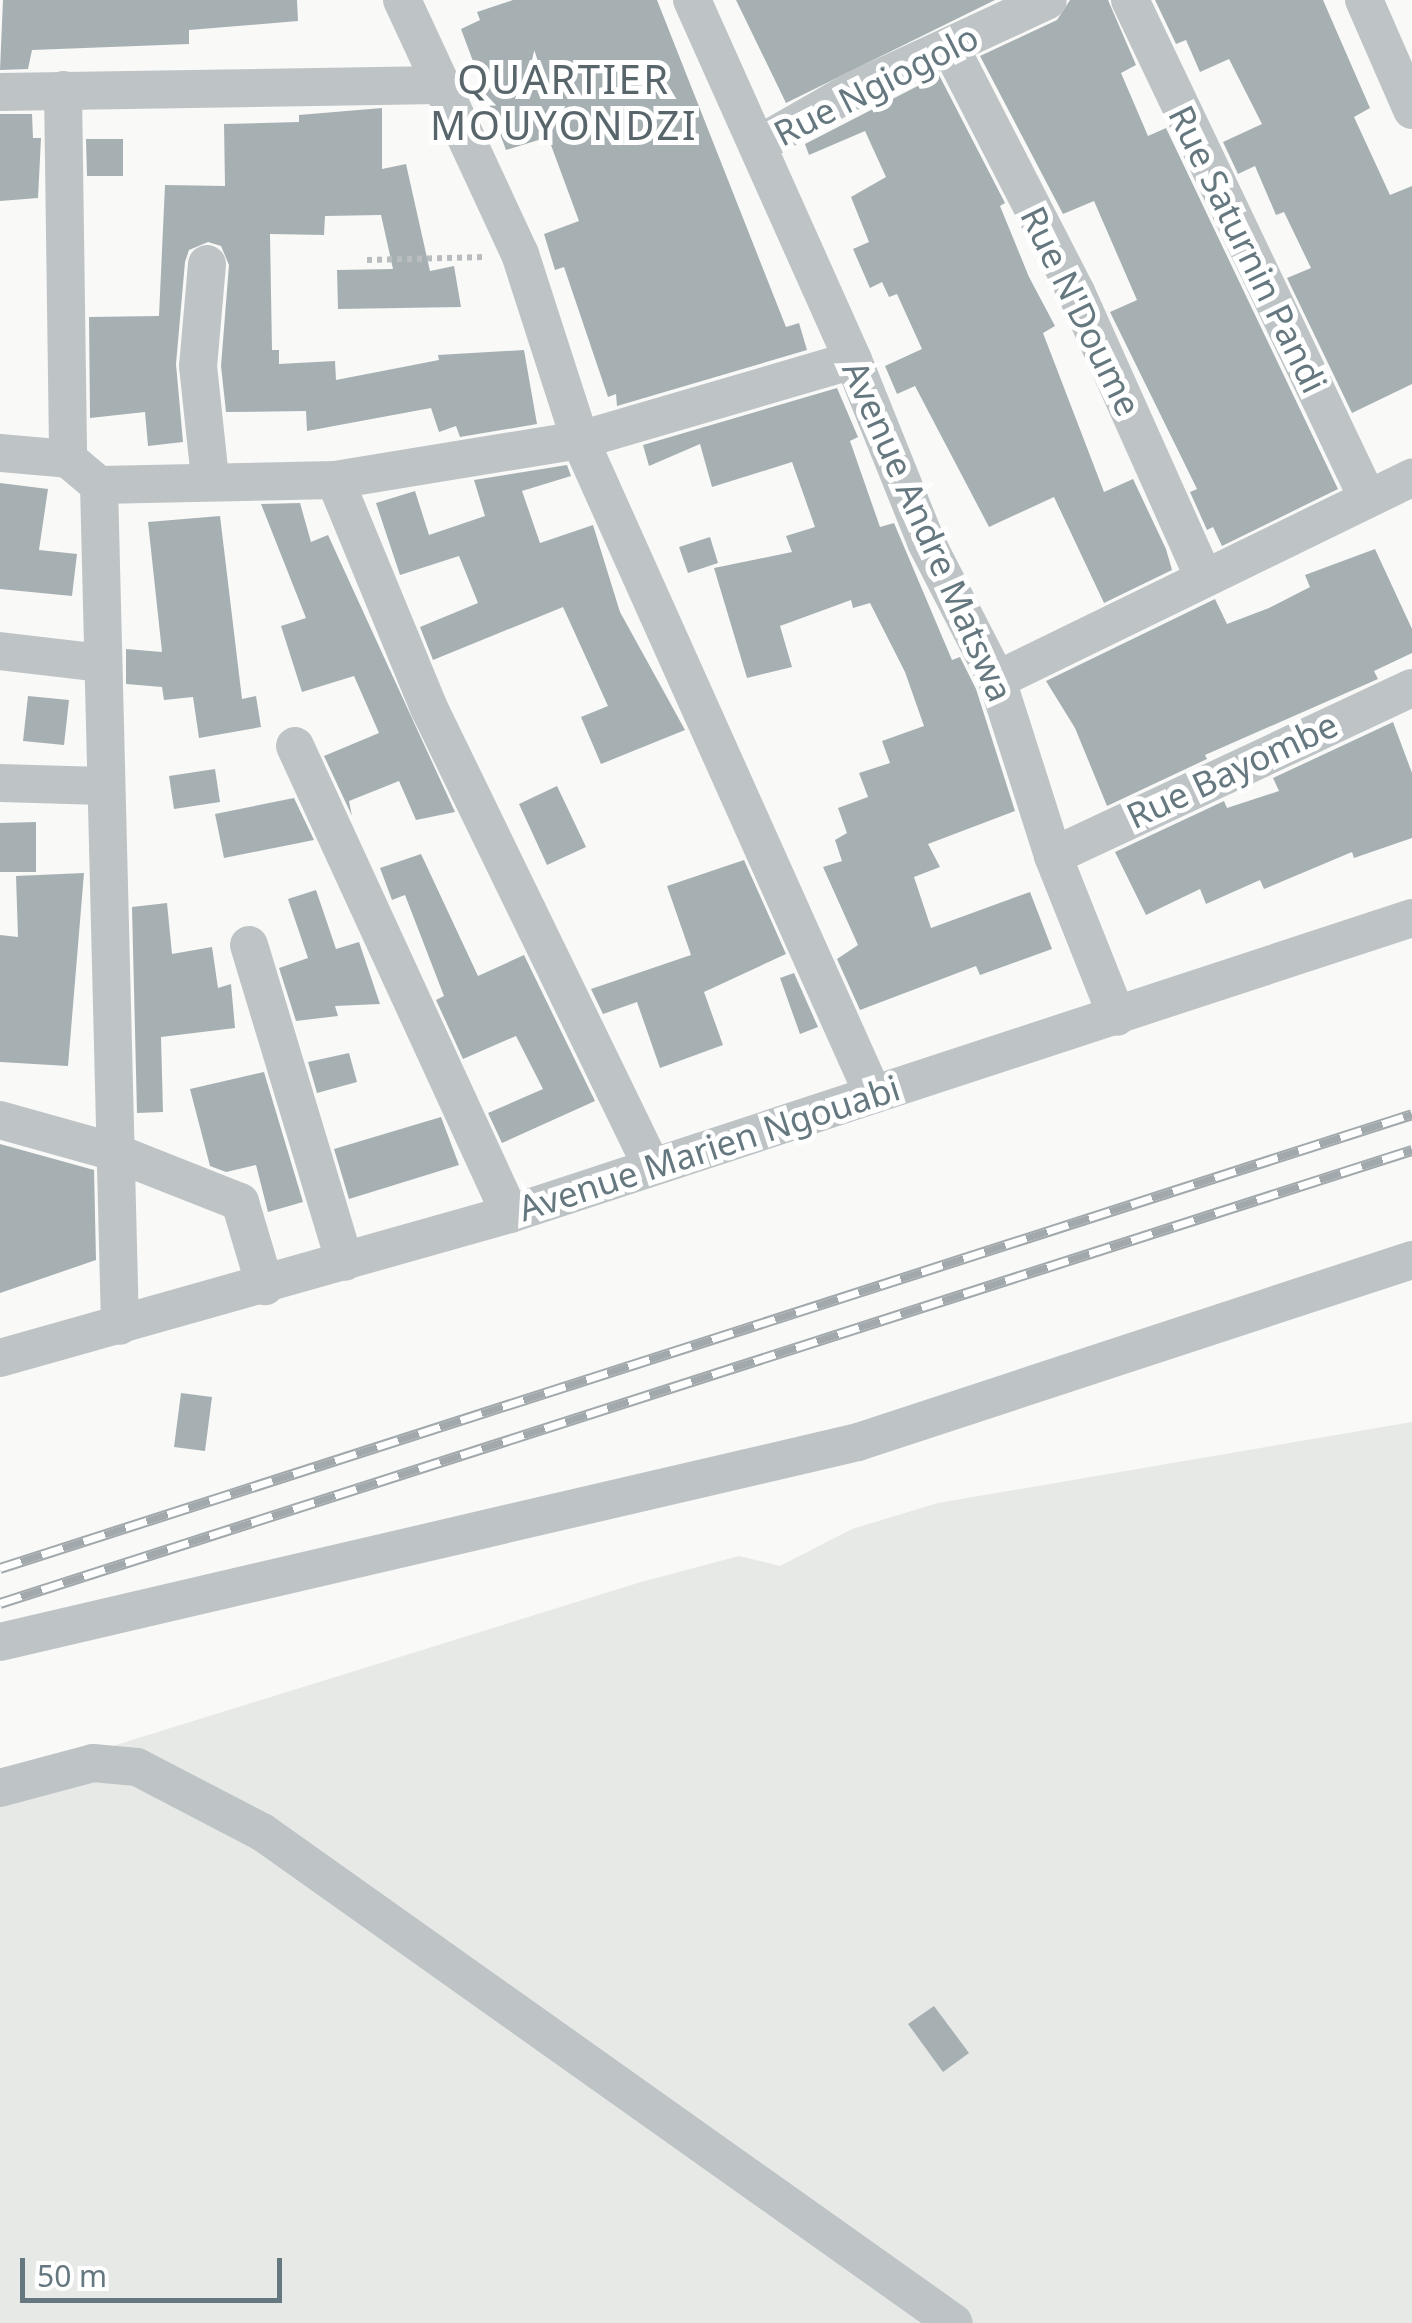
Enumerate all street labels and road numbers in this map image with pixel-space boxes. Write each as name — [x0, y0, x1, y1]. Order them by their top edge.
street label: Rue Ngiogolo — [767, 16, 985, 154]
street label: Rue Saturnin Pandi — [1160, 99, 1336, 399]
street label: Rue N'Doume — [1012, 200, 1150, 422]
street label: Avenue Andre Matswa — [834, 354, 1022, 708]
street label: Rue Bayombe — [1120, 703, 1344, 837]
street label: Avenue Marien Ngouabi — [513, 1066, 905, 1230]

